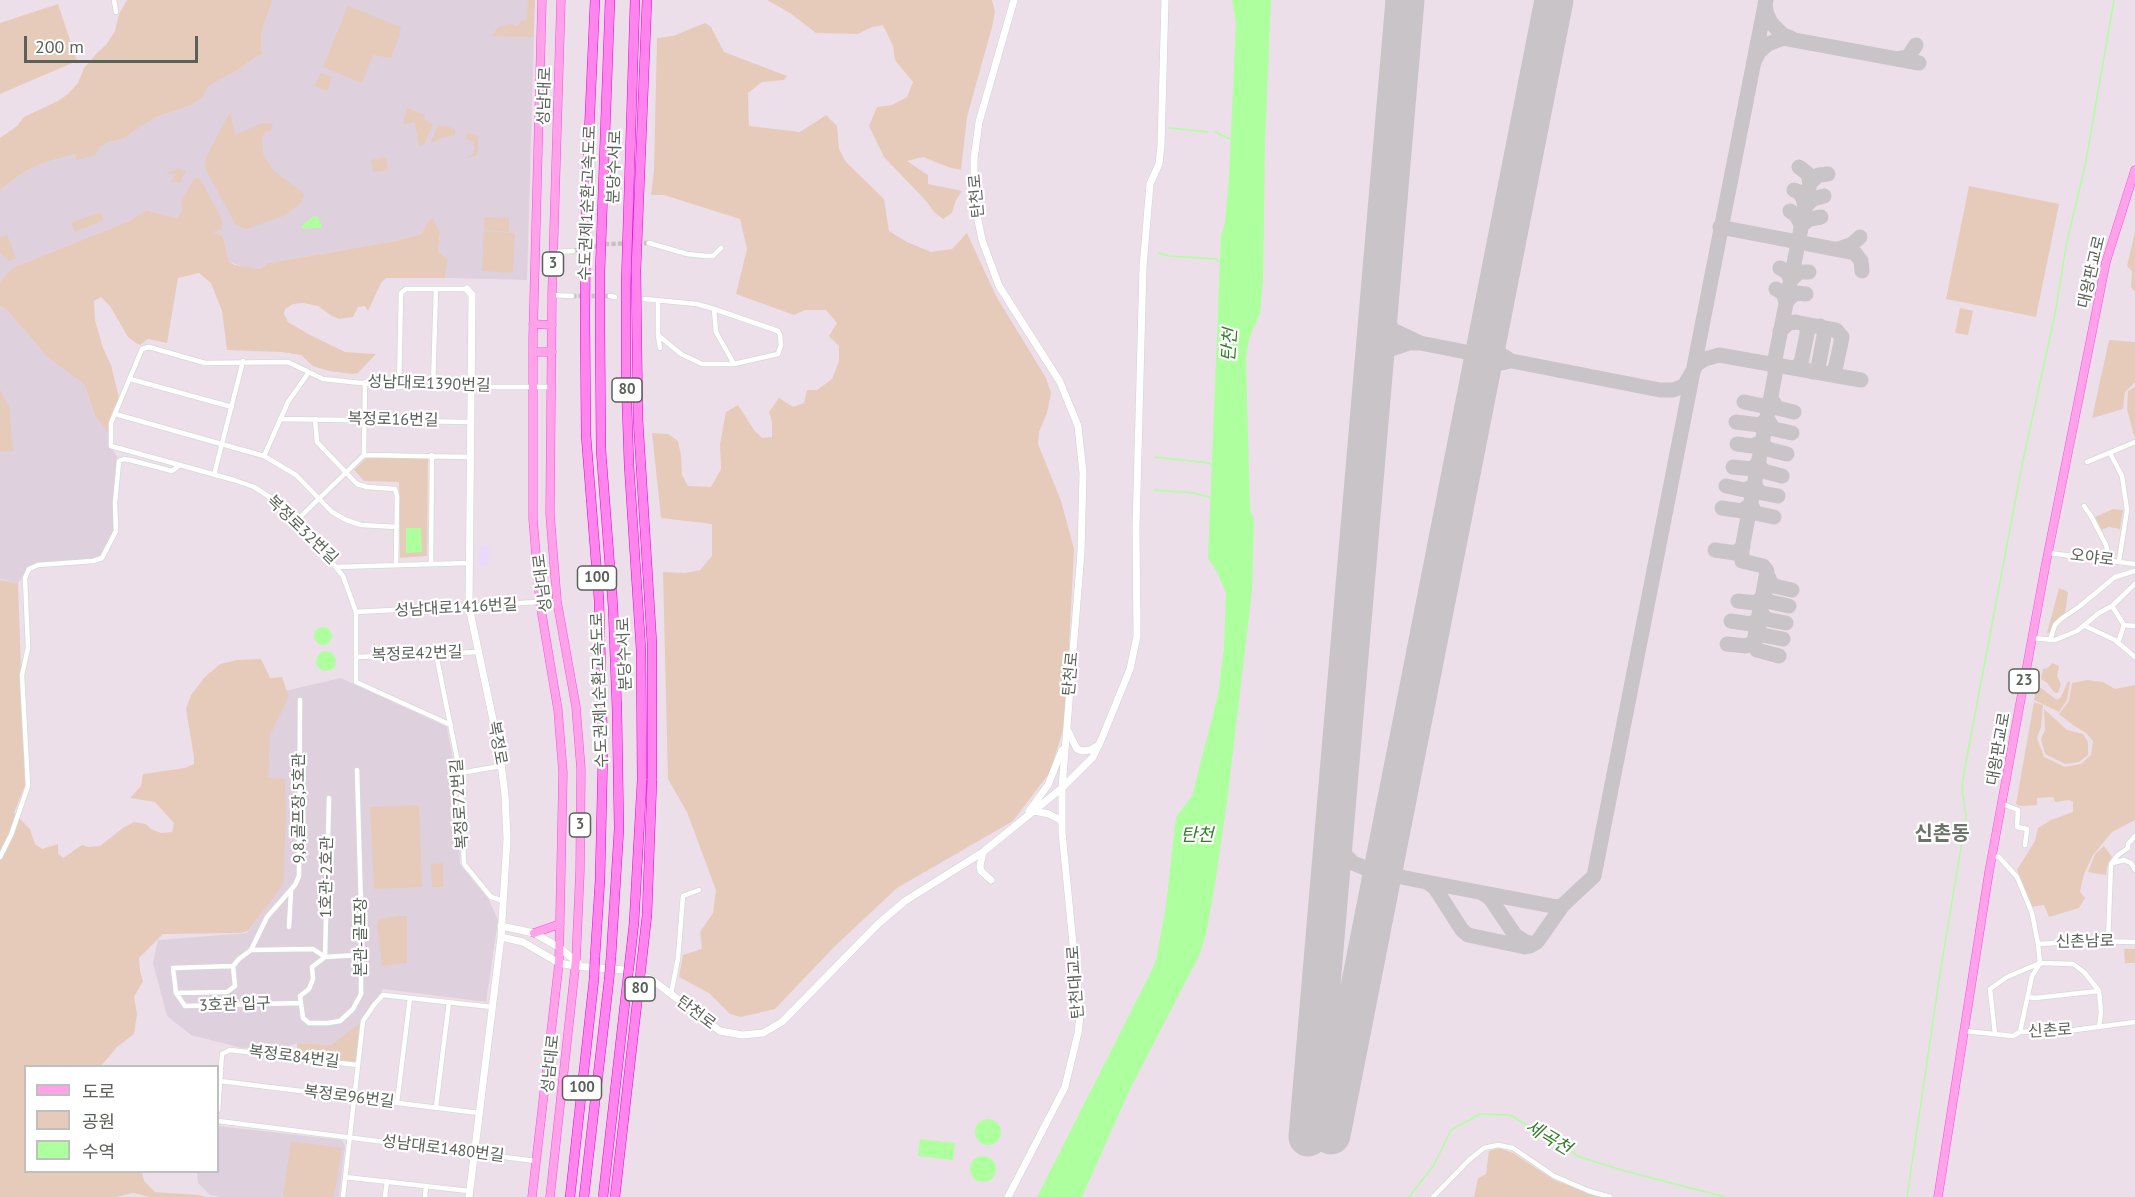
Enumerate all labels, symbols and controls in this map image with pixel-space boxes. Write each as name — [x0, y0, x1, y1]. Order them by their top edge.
scale bar — [27, 24, 201, 62]
text: 200 m — [35, 35, 84, 58]
street label: 성남대로 — [534, 66, 556, 126]
street label: 수도권제1순환고속도로 — [576, 125, 600, 281]
street label: 분당수서로 — [604, 130, 626, 204]
street label: 탄천로 — [966, 173, 988, 219]
street label: 대왕판교로 — [2074, 234, 2110, 310]
road number: 3 — [542, 252, 564, 276]
water label: 탄천 — [1218, 328, 1242, 362]
street label: 성남대로1390번길 — [367, 372, 491, 396]
road number: 80 — [612, 378, 642, 402]
street label: 복정로16번길 — [347, 410, 439, 430]
street label: 복정로32번길 — [263, 491, 341, 569]
street label: 오야로 — [2069, 546, 2115, 570]
street label: 성남대로 — [530, 553, 556, 613]
road number: 100 — [578, 566, 616, 590]
street label: 성남대로1416번길 — [394, 595, 518, 621]
street label: 수도권제1순환고속도로 — [588, 612, 612, 768]
street label: 분당수서로 — [614, 617, 636, 691]
street label: 복정로42번길 — [371, 643, 463, 665]
street label: 탄천로 — [1060, 651, 1082, 697]
road number: 23 — [2009, 669, 2039, 693]
street label: 대왕판교로 — [1983, 711, 2015, 787]
street label: 복정로 — [484, 720, 510, 766]
street label: 9,8,골프장,5호관 — [289, 753, 309, 863]
street label: 복정로72번길 — [447, 758, 473, 850]
road number: 3 — [570, 813, 590, 837]
district label: 신촌동 — [1914, 822, 1970, 846]
water label: 탄천 — [1180, 825, 1214, 847]
street label: 1호관-2호관 — [317, 836, 337, 918]
street label: 본관-골프장 — [351, 897, 371, 977]
street label: 신촌남로 — [2055, 932, 2115, 952]
street label: 탄천대교로 — [1064, 945, 1088, 1019]
road number: 80 — [625, 977, 655, 1001]
street label: 탄천로 — [673, 992, 719, 1034]
street label: 3호관 입구 — [199, 994, 271, 1016]
street label: 신촌로 — [2027, 1020, 2073, 1042]
street label: 성남대로 — [538, 1034, 564, 1094]
street label: 복정로84번길 — [248, 1042, 340, 1072]
legend — [24, 1065, 219, 1173]
road number: 100 — [562, 1076, 602, 1100]
text: 도로 — [82, 1080, 115, 1103]
street label: 복정로96번길 — [303, 1082, 395, 1112]
text: 공원 — [82, 1110, 115, 1133]
water label: 세곡천 — [1521, 1116, 1575, 1160]
street label: 성남대로1480번길 — [381, 1132, 505, 1166]
text: 수역 — [82, 1140, 115, 1163]

